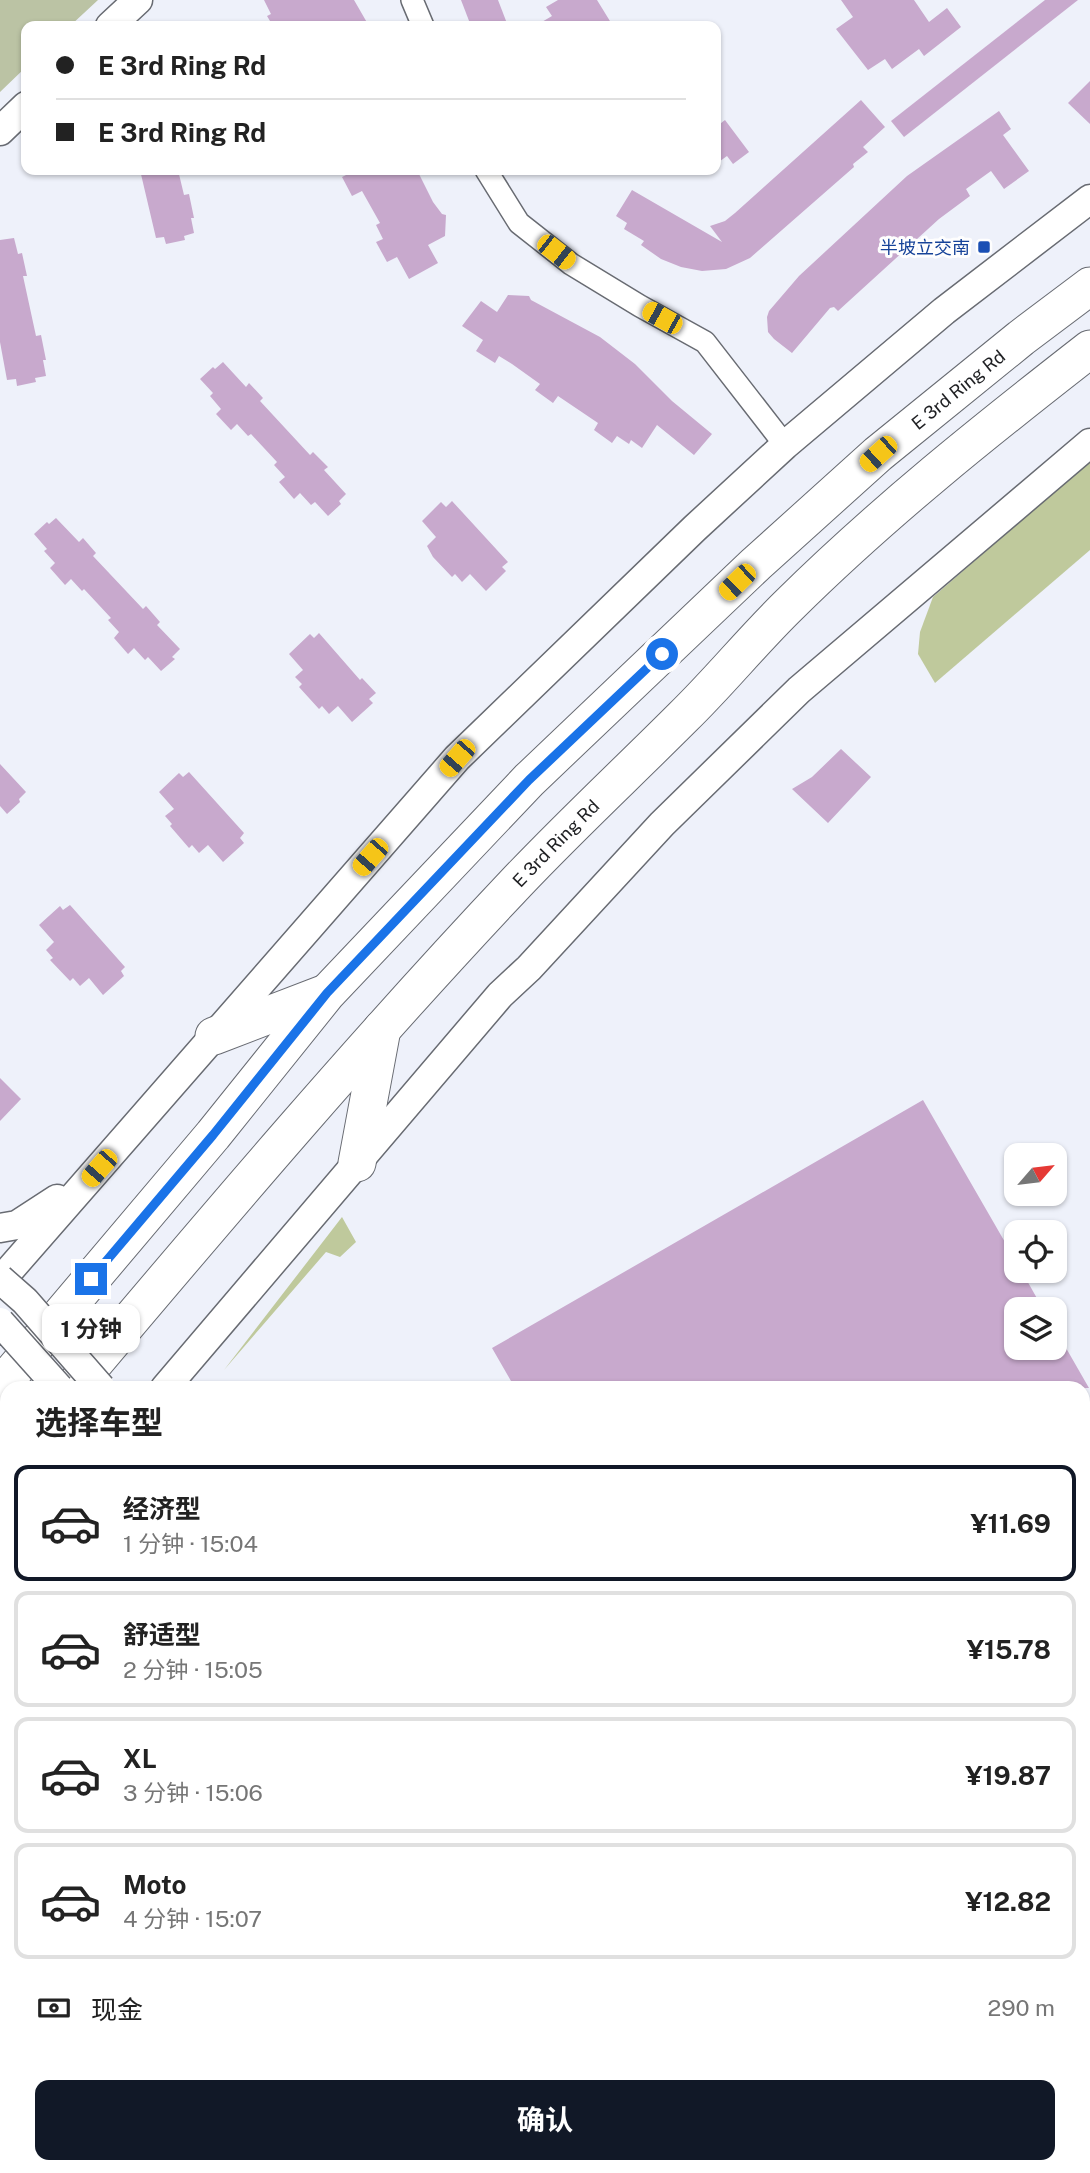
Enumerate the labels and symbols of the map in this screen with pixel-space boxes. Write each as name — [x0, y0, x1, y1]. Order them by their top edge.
car — [533, 231, 580, 273]
place label: 半坡立交南 — [880, 237, 970, 258]
marker: 半坡立交南 — [976, 239, 992, 255]
car — [639, 299, 686, 337]
street label: E 3rd Ring Rd — [907, 345, 1009, 433]
car — [856, 432, 901, 476]
car — [715, 560, 760, 604]
route start — [646, 638, 678, 670]
car — [436, 735, 479, 781]
street label: E 3rd Ring Rd — [508, 795, 603, 891]
car — [349, 834, 392, 880]
north arrow — [1004, 1143, 1068, 1206]
car — [78, 1145, 121, 1191]
route end — [75, 1263, 107, 1295]
callout: 1 分钟 — [42, 1304, 140, 1352]

